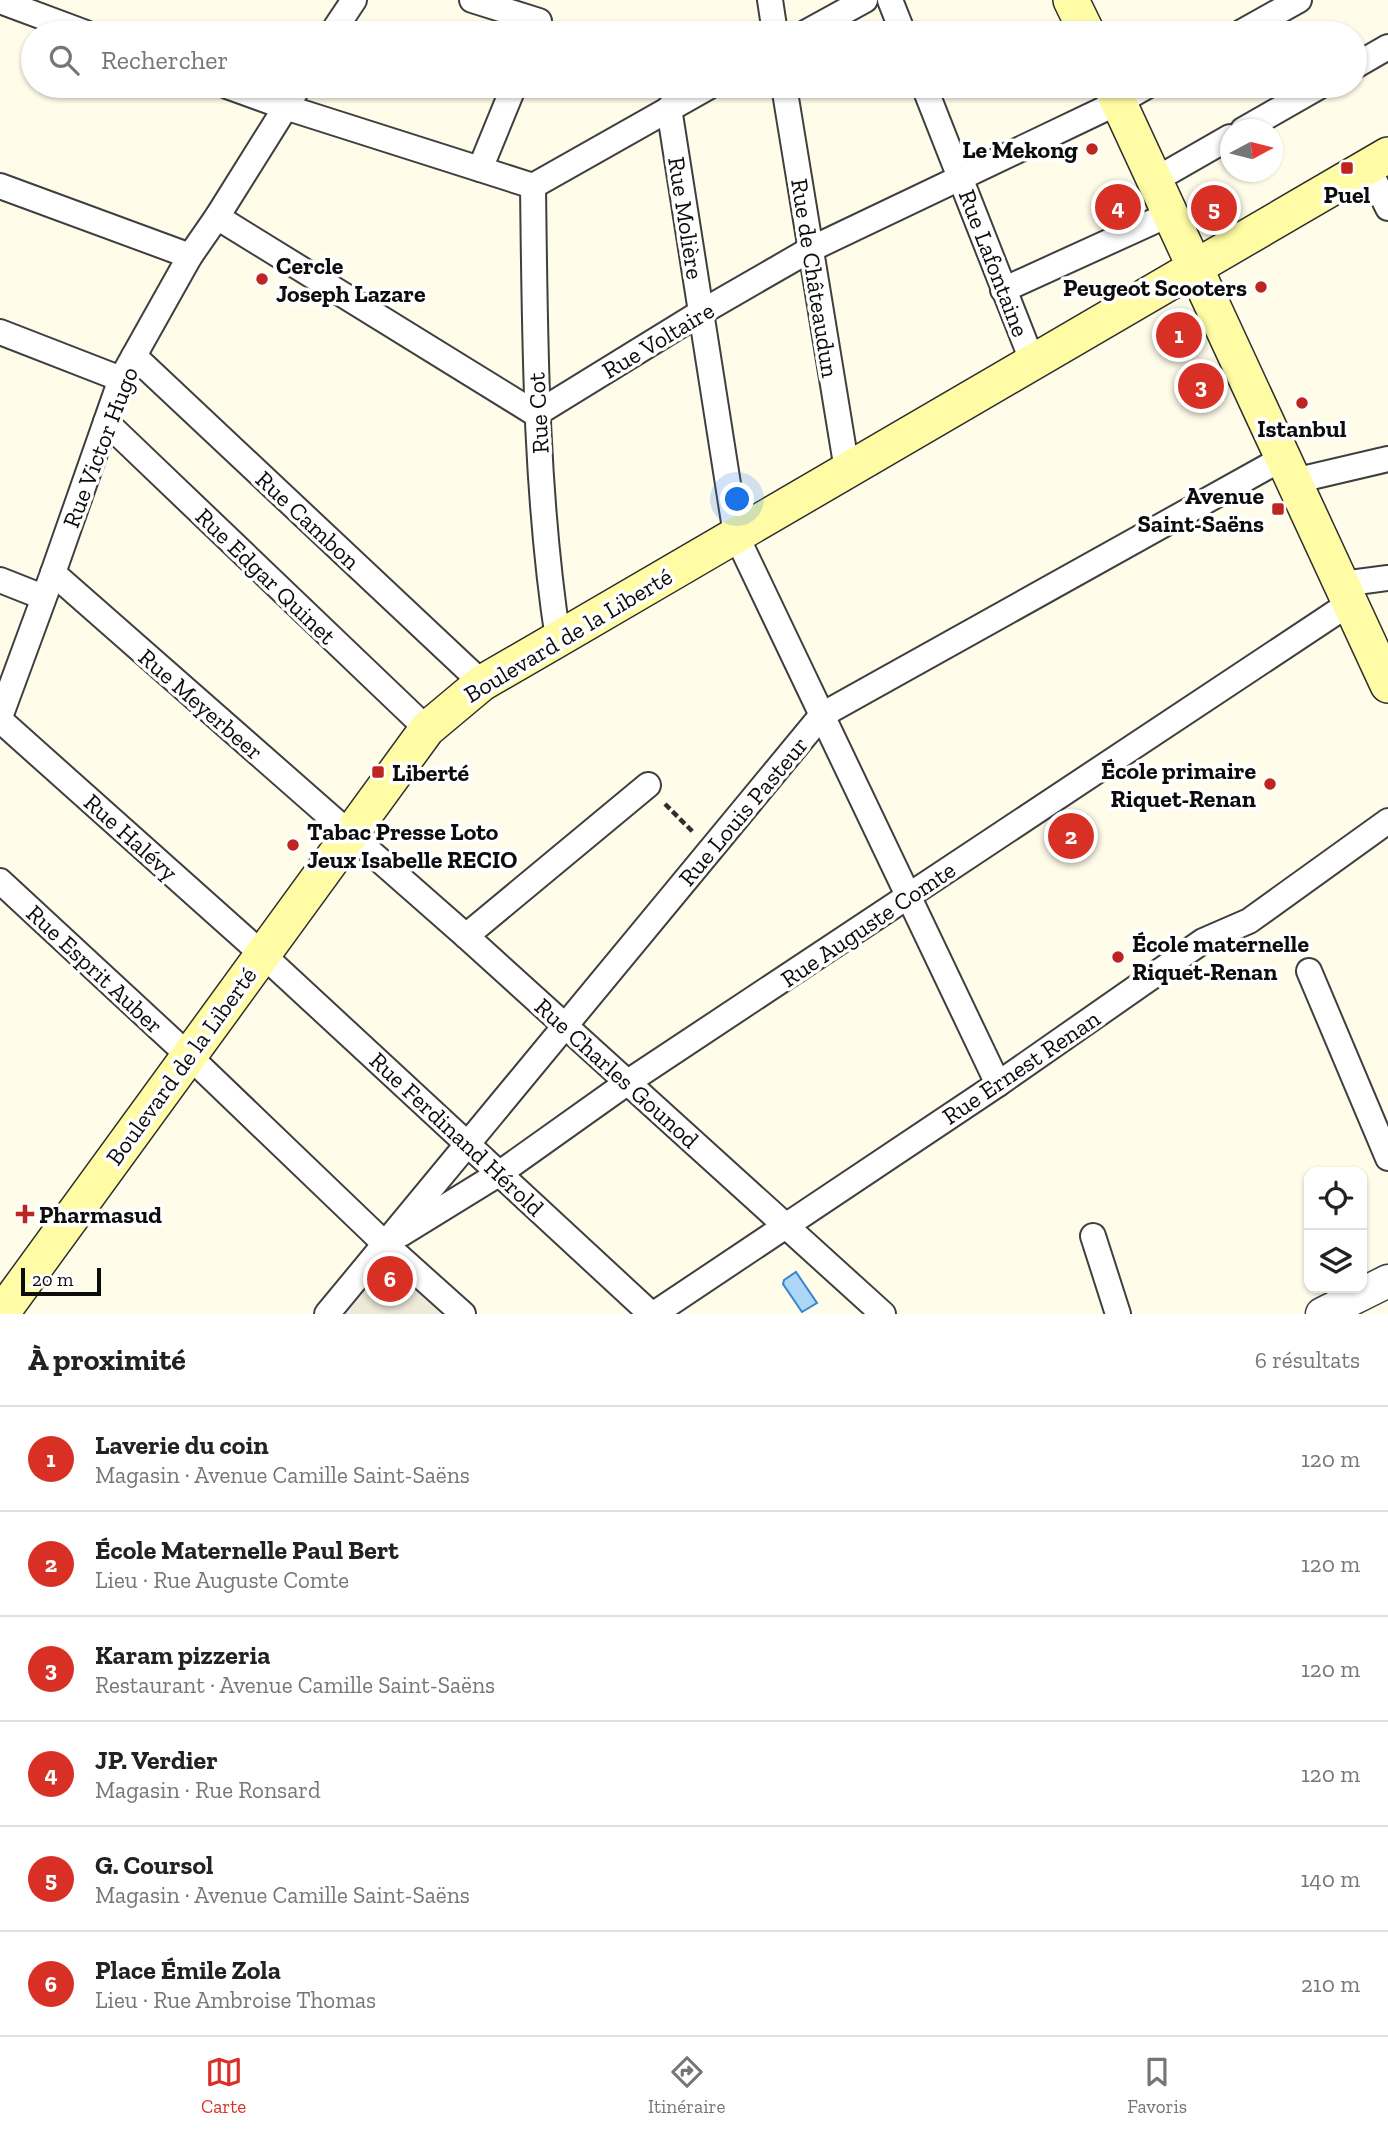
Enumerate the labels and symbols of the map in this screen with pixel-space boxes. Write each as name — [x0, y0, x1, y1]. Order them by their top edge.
north arrow — [1220, 119, 1283, 182]
place label: Le Mekong — [962, 135, 1078, 164]
marker: Le Mekong — [1084, 141, 1100, 157]
street label: Rue Molière — [662, 155, 710, 281]
marker: Puel — [1339, 160, 1355, 176]
street label: Rue de Châteaudun — [785, 176, 845, 380]
place label: Puel — [1324, 180, 1371, 209]
pin: 4 — [1095, 181, 1141, 233]
pin: 5 — [1191, 182, 1237, 234]
street label: Rue Lafontaine — [953, 185, 1035, 341]
place label: Cercle Joseph Lazare — [276, 251, 426, 308]
marker: Cercle Joseph Lazare — [254, 271, 270, 287]
place label: Peugeot Scooters — [1063, 273, 1247, 302]
marker: Peugeot Scooters — [1253, 279, 1269, 295]
street label: Rue Voltaire — [597, 295, 719, 385]
pin: 1 — [1156, 309, 1202, 361]
pin: 3 — [1178, 360, 1224, 412]
street label: Rue Victor Hugo — [56, 362, 144, 532]
street label: Rue Cot — [521, 371, 555, 455]
marker: Istanbul — [1294, 395, 1310, 411]
place label: Istanbul — [1257, 414, 1347, 443]
street label: Rue Cambon — [250, 464, 366, 576]
place label: Avenue Saint-Saëns — [1137, 481, 1264, 538]
your location — [720, 482, 754, 516]
marker: Avenue Saint-Saëns — [1270, 501, 1286, 517]
street label: Rue Edgar Quinet — [190, 502, 342, 650]
street label: Boulevard de la Liberté — [459, 561, 677, 709]
street label: Rue Meyerbeer — [133, 642, 269, 766]
street label: Rue Louis Pasteur — [672, 730, 814, 892]
place label: École primaire Riquet-Renan — [1101, 756, 1256, 813]
place label: Liberté — [392, 758, 470, 787]
marker: Liberté — [370, 764, 386, 780]
marker: École primaire Riquet-Renan — [1262, 776, 1278, 792]
street label: Rue Halévy — [78, 787, 184, 887]
pin: 2 — [1048, 810, 1094, 862]
place label: Tabac Presse Loto Jeux Isabelle RECIO — [307, 817, 517, 874]
marker: Tabac Presse Loto Jeux Isabelle RECIO — [285, 837, 301, 853]
street label: Rue Auguste Comte — [775, 855, 961, 993]
street label: Rue Esprit Auber — [21, 898, 169, 1040]
place label: École maternelle Riquet-Renan — [1132, 929, 1309, 986]
marker: École maternelle Riquet-Renan — [1110, 949, 1126, 965]
street label: Boulevard de la Liberté — [99, 961, 263, 1171]
street label: Rue Charles Gounod — [529, 992, 705, 1154]
street label: Rue Ernest Renan — [937, 1003, 1106, 1130]
street label: Rue Ferdinand Hérold — [364, 1046, 550, 1222]
place label: Pharmasud — [39, 1200, 162, 1229]
marker: Pharmasud — [17, 1206, 33, 1222]
pin: 6 — [367, 1253, 413, 1305]
scale bar — [21, 1265, 102, 1297]

